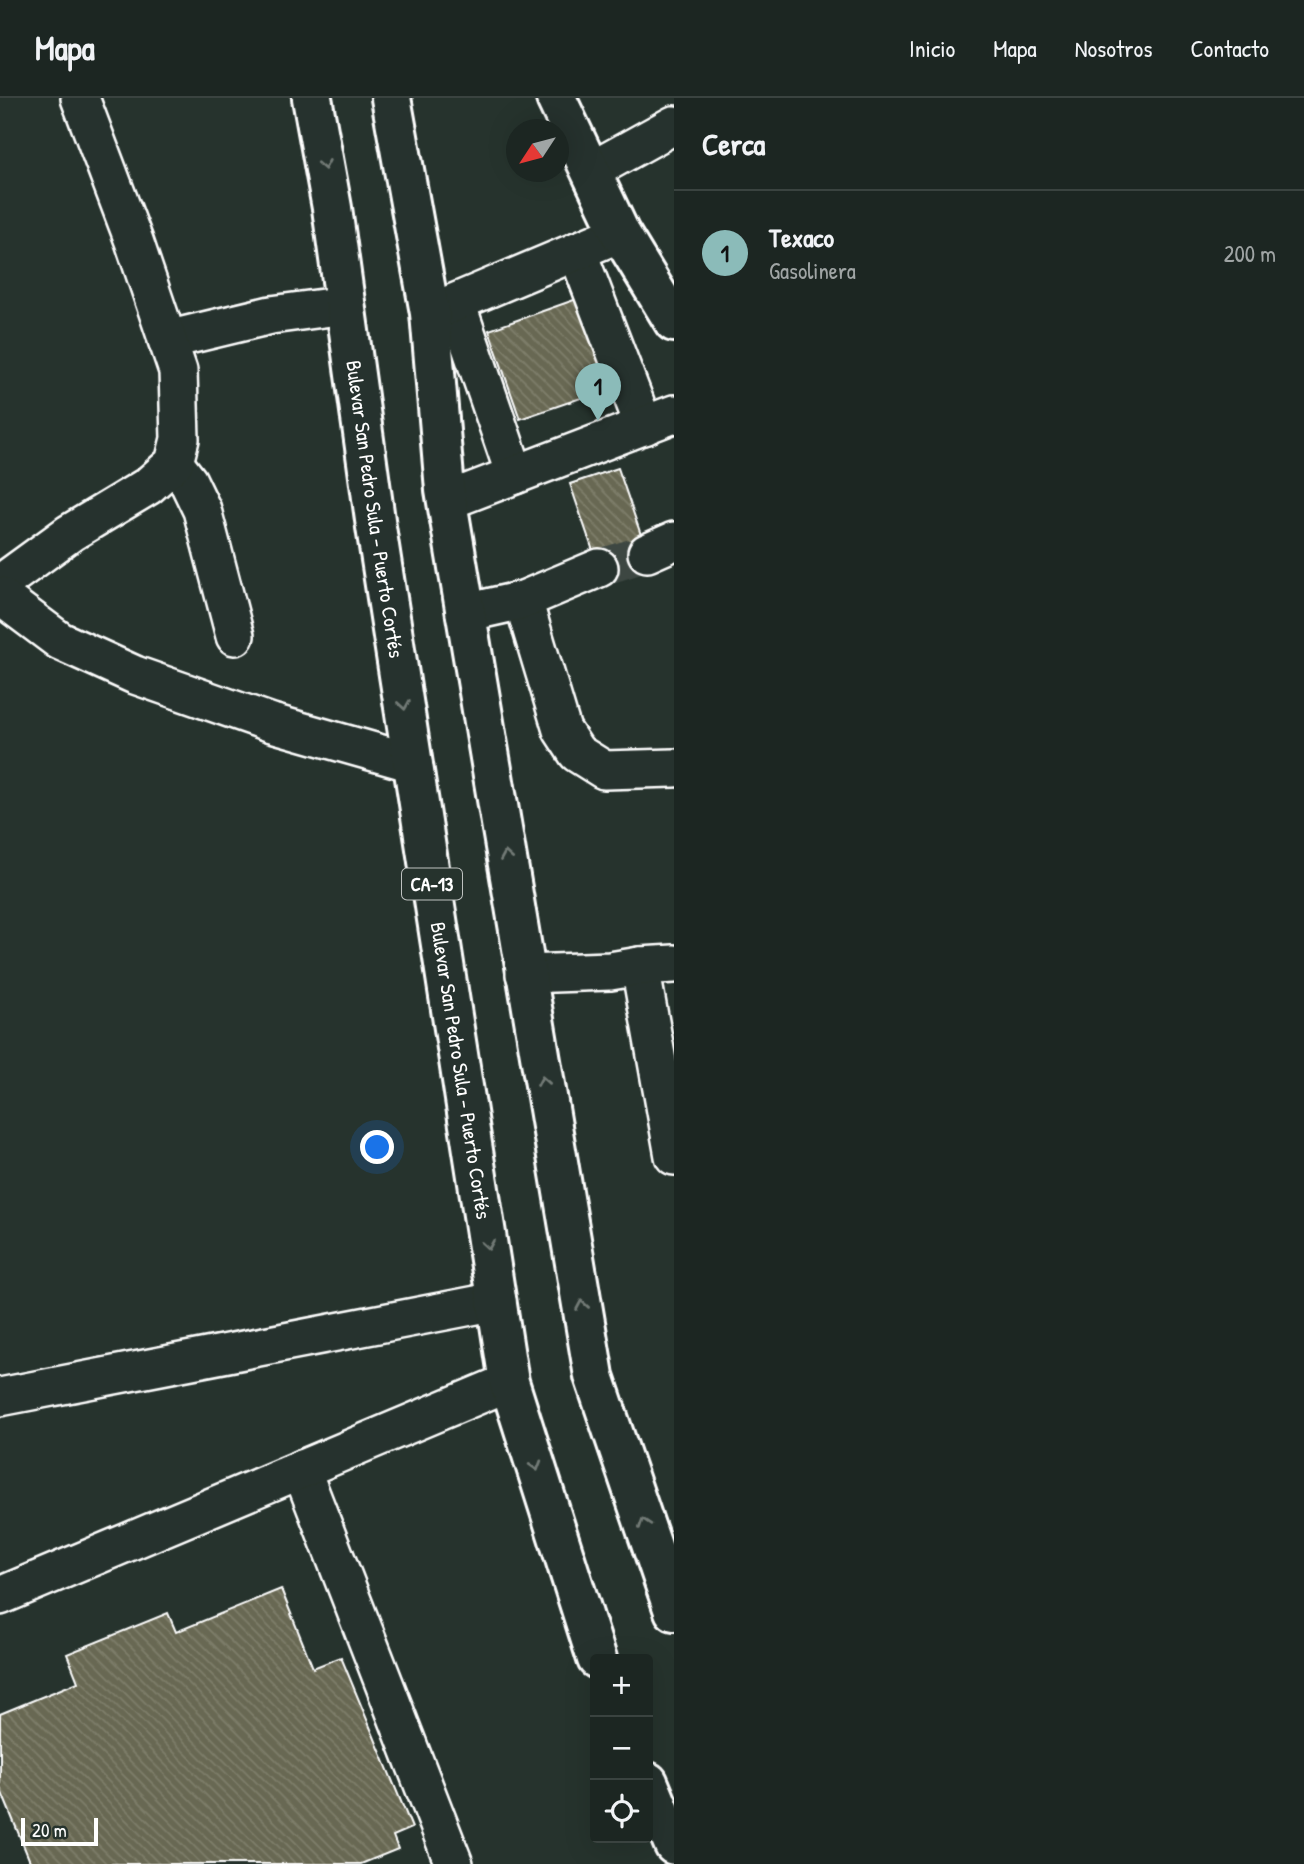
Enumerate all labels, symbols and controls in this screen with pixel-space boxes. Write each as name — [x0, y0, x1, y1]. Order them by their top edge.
text: Mapa — [35, 26, 95, 70]
text: Inicio — [909, 32, 955, 64]
text: Mapa — [993, 32, 1037, 64]
text: Nosotros — [1075, 32, 1152, 64]
text: Contacto — [1190, 32, 1269, 64]
north arrow — [506, 119, 569, 182]
text: Cerca — [702, 124, 765, 164]
one-way arrow — [316, 159, 331, 171]
text: Texaco — [769, 220, 834, 255]
text: 1 — [721, 238, 729, 269]
text: 200 m — [1224, 238, 1276, 269]
text: Gasolinera — [769, 255, 856, 286]
street label: Bulevar San Pedro Sula - Puerto Cortés — [339, 359, 411, 660]
pin: 1 — [575, 363, 621, 421]
one-way arrow — [396, 699, 411, 711]
one-way arrow — [499, 850, 514, 862]
road number: CA-13 — [402, 869, 462, 900]
street label: Bulevar San Pedro Sula - Puerto Cortés — [424, 920, 498, 1221]
one-way arrow — [536, 1075, 551, 1087]
your location — [360, 1130, 394, 1164]
one-way arrow — [480, 1239, 495, 1250]
one-way arrow — [575, 1299, 590, 1311]
one-way arrow — [528, 1460, 542, 1472]
one-way arrow — [638, 1518, 652, 1530]
map controls — [590, 1654, 653, 1843]
button: + — [590, 1654, 653, 1717]
button: − — [590, 1717, 653, 1780]
button: locate — [590, 1780, 653, 1843]
scale bar — [21, 1815, 98, 1847]
text: 20 m — [32, 1817, 67, 1843]

